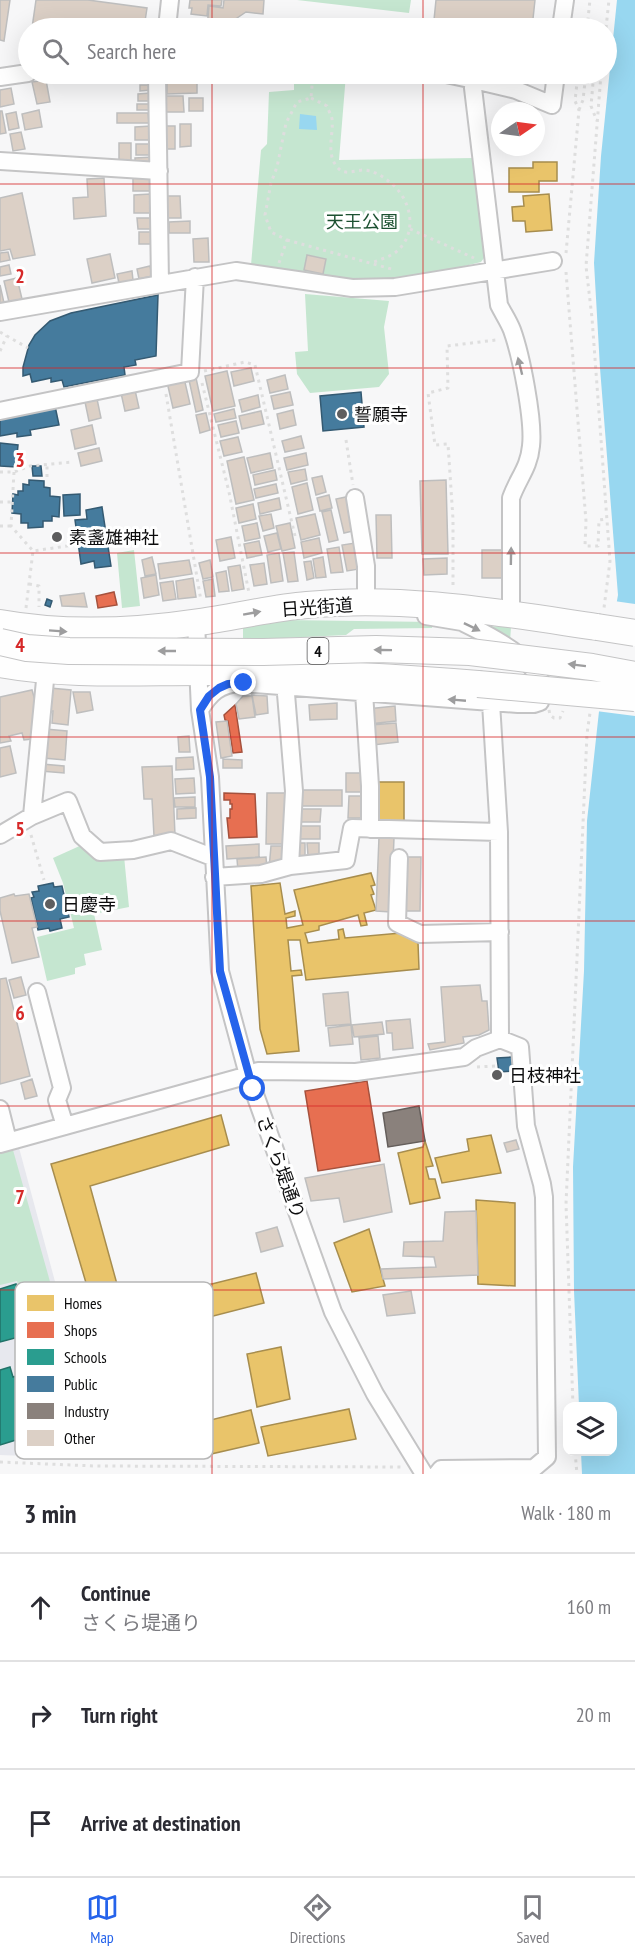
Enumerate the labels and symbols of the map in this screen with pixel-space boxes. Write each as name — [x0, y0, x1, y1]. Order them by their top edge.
north arrow — [491, 102, 545, 156]
park label: 天王公園 — [326, 210, 398, 233]
text: 2 — [15, 263, 25, 289]
one-way arrow — [515, 357, 525, 375]
place label: 誓願寺 — [354, 403, 408, 426]
marker: 誓願寺 — [335, 407, 349, 421]
text: 3 — [15, 447, 25, 473]
place label: 素盞雄神社 — [69, 526, 159, 549]
marker: 素盞雄神社 — [50, 530, 64, 544]
one-way arrow — [506, 546, 516, 565]
street label: 日光街道 — [280, 593, 354, 621]
one-way arrow — [242, 609, 261, 618]
one-way arrow — [464, 623, 481, 632]
one-way arrow — [48, 626, 67, 635]
text: 4 — [15, 632, 25, 658]
road number: 4 — [308, 638, 328, 664]
one-way arrow — [374, 645, 393, 654]
one-way arrow — [158, 646, 177, 656]
one-way arrow — [568, 661, 587, 670]
route end — [230, 669, 256, 695]
one-way arrow — [447, 695, 466, 705]
text: 5 — [15, 816, 25, 842]
place label: 日慶寺 — [62, 893, 116, 916]
marker: 日慶寺 — [43, 897, 57, 911]
text: 6 — [15, 1000, 25, 1026]
place label: 日枝神社 — [509, 1064, 581, 1087]
marker: 日枝神社 — [490, 1068, 504, 1082]
route start — [239, 1075, 265, 1101]
street label: さくら堤通り — [252, 1112, 310, 1222]
text: 7 — [15, 1184, 25, 1210]
legend — [15, 1282, 213, 1459]
text: Homes — [64, 1293, 102, 1313]
text: Shops — [64, 1320, 97, 1340]
text: Schools — [64, 1347, 107, 1367]
text: Public — [64, 1374, 98, 1394]
text: Industry — [64, 1401, 109, 1421]
text: Other — [64, 1428, 96, 1448]

